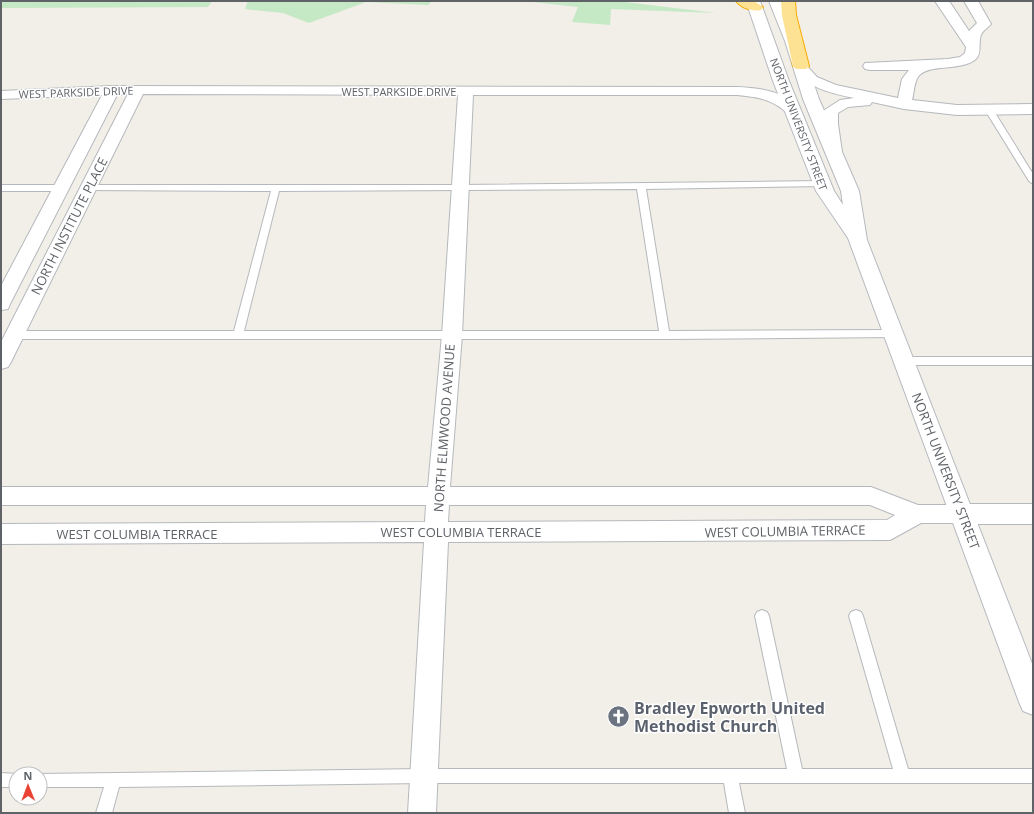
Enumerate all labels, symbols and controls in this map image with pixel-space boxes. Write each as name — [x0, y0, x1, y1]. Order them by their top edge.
street label: NORTH UNIVERSITY STREET — [767, 56, 831, 192]
street label: WEST PARKSIDE DRIVE — [18, 82, 134, 102]
street label: WEST PARKSIDE DRIVE — [342, 84, 456, 99]
street label: NORTH INSTITUTE PLACE — [26, 154, 112, 298]
street label: NORTH ELMWOOD AVENUE — [429, 343, 459, 513]
street label: NORTH UNIVERSITY STREET — [908, 390, 985, 553]
street label: WEST COLUMBIA TERRACE — [704, 521, 866, 541]
street label: WEST COLUMBIA TERRACE — [381, 523, 541, 541]
street label: WEST COLUMBIA TERRACE — [57, 525, 217, 543]
place label: Bradley Epworth United Methodist Church — [634, 697, 825, 737]
church icon: Bradley Epworth United Methodist Church — [605, 704, 631, 730]
north arrow — [8, 766, 48, 806]
text: N — [23, 768, 32, 783]

